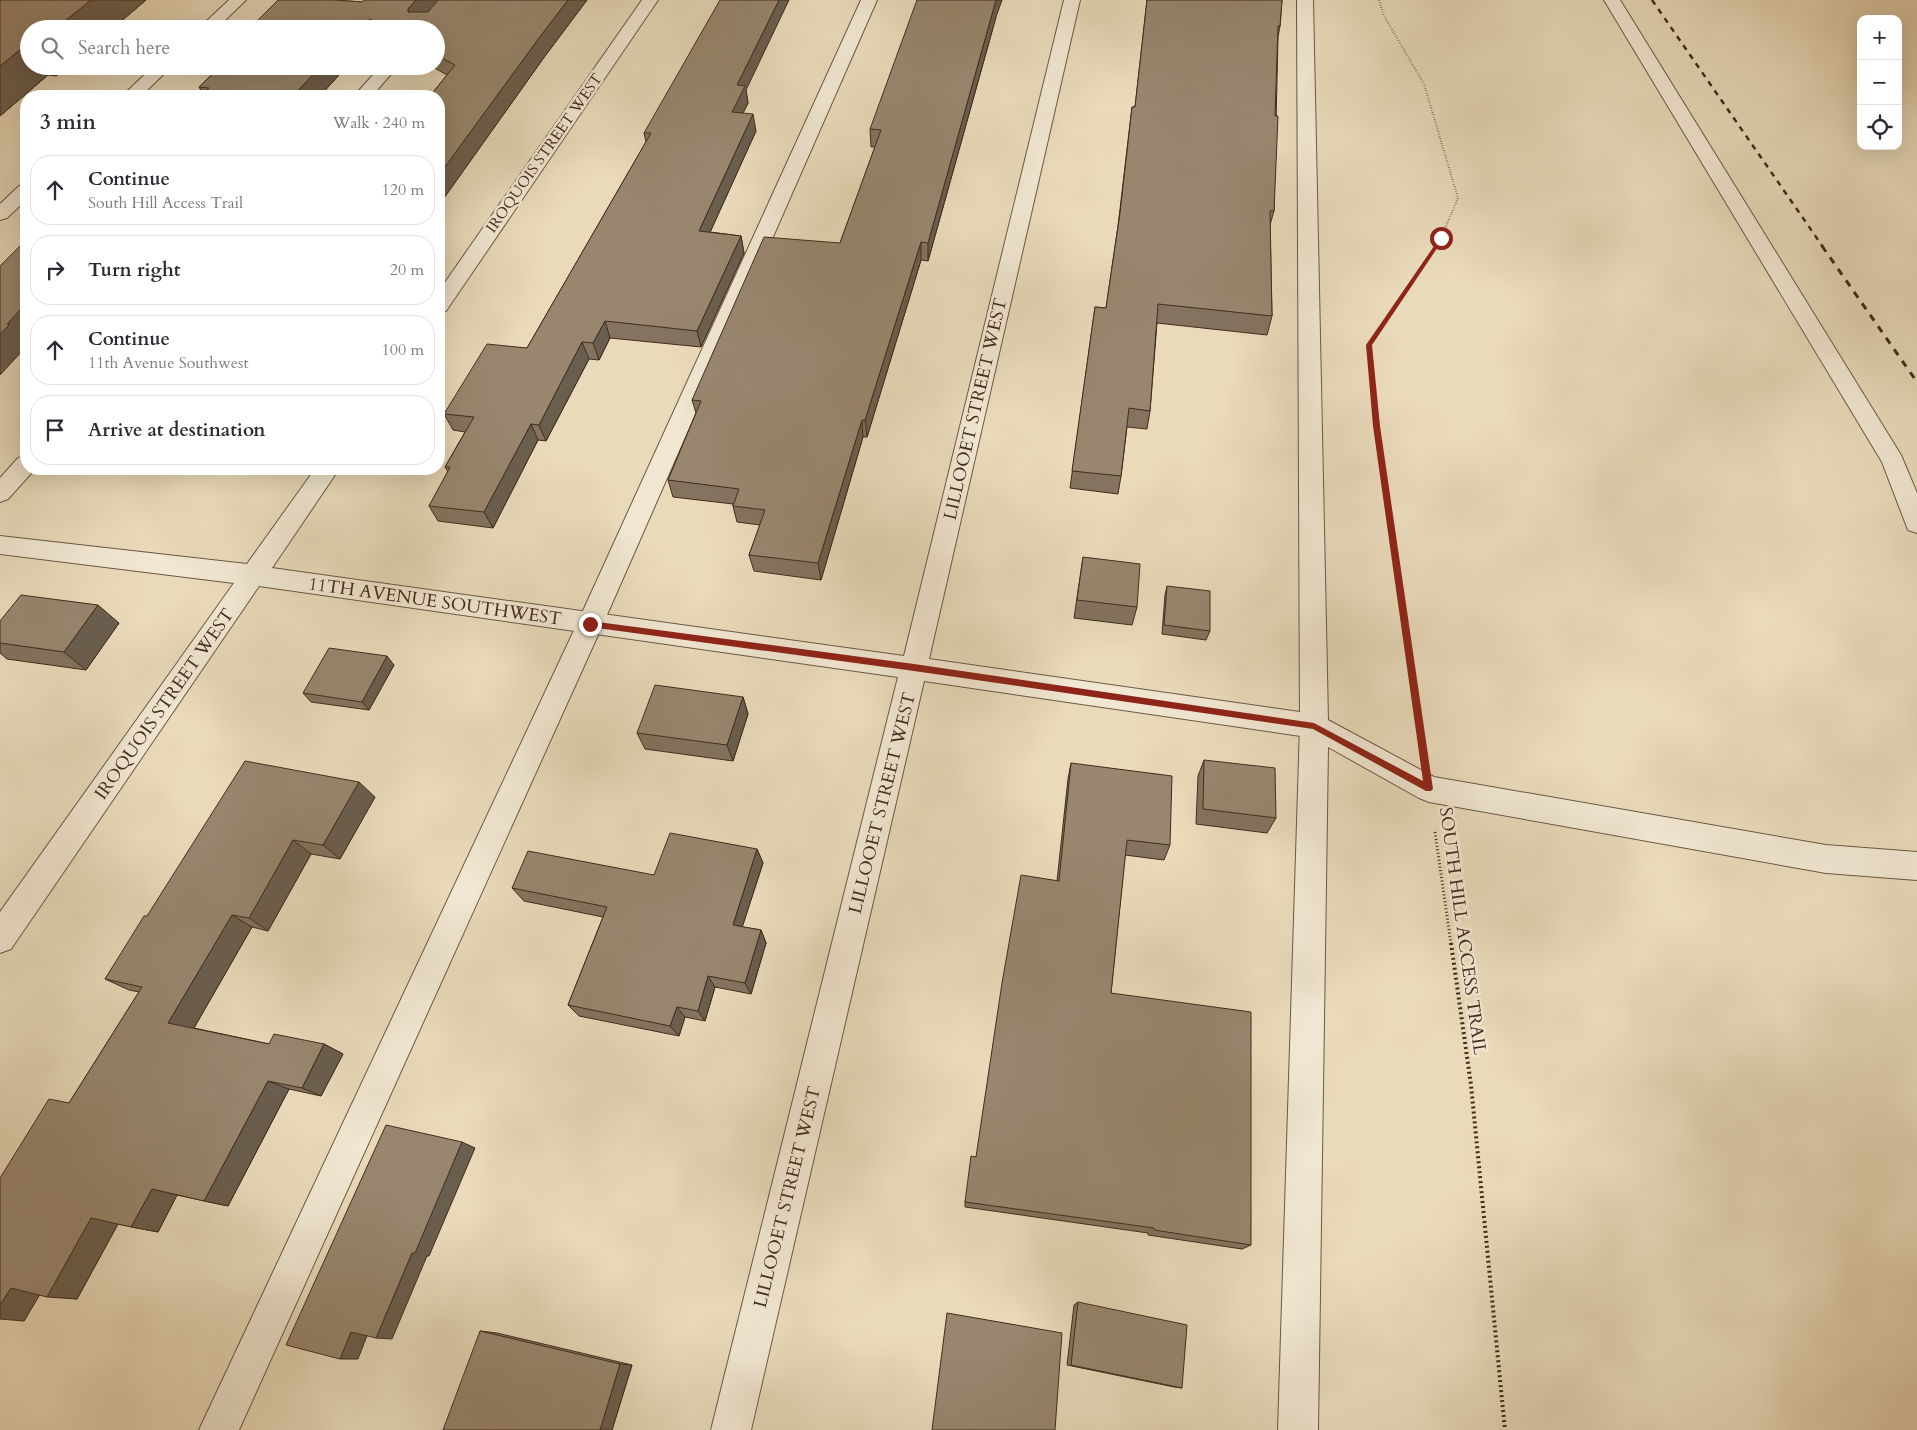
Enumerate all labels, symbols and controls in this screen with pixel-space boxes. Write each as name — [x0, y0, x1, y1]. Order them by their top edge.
map controls — [1857, 15, 1902, 150]
button: + — [1857, 15, 1902, 60]
search box — [20, 20, 445, 75]
icon: search — [38, 34, 66, 62]
text: Search here — [78, 35, 170, 61]
button: − — [1857, 60, 1902, 105]
street label: IROQUOIS STREET WEST — [481, 69, 607, 237]
button: locate — [1857, 105, 1902, 150]
text: 3 min — [40, 108, 96, 137]
text: Walk · 240 m — [333, 112, 425, 134]
text: Continue — [88, 166, 170, 192]
icon: ahead — [41, 176, 69, 204]
text: 120 m — [382, 179, 424, 201]
text: South Hill Access Trail — [88, 192, 243, 214]
route start — [1430, 227, 1453, 250]
icon: right — [41, 256, 69, 284]
text: Turn right — [88, 257, 180, 283]
text: 20 m — [390, 259, 424, 281]
street label: LILLOOET STREET WEST — [938, 296, 1013, 523]
text: Continue — [88, 326, 170, 352]
icon: ahead — [41, 336, 69, 364]
text: 100 m — [382, 339, 424, 361]
text: 11th Avenue Southwest — [88, 352, 248, 374]
icon: arrive — [41, 416, 69, 444]
text: Arrive at destination — [88, 417, 265, 443]
street label: 11TH AVENUE SOUTHWEST — [307, 571, 563, 632]
street label: IROQUOIS STREET WEST — [89, 604, 240, 805]
route end — [579, 613, 602, 636]
street label: LILLOOET STREET WEST — [843, 690, 922, 916]
street label: SOUTH HILL ACCESS TRAIL — [1433, 806, 1492, 1057]
street label: LILLOOET STREET WEST — [748, 1084, 827, 1310]

